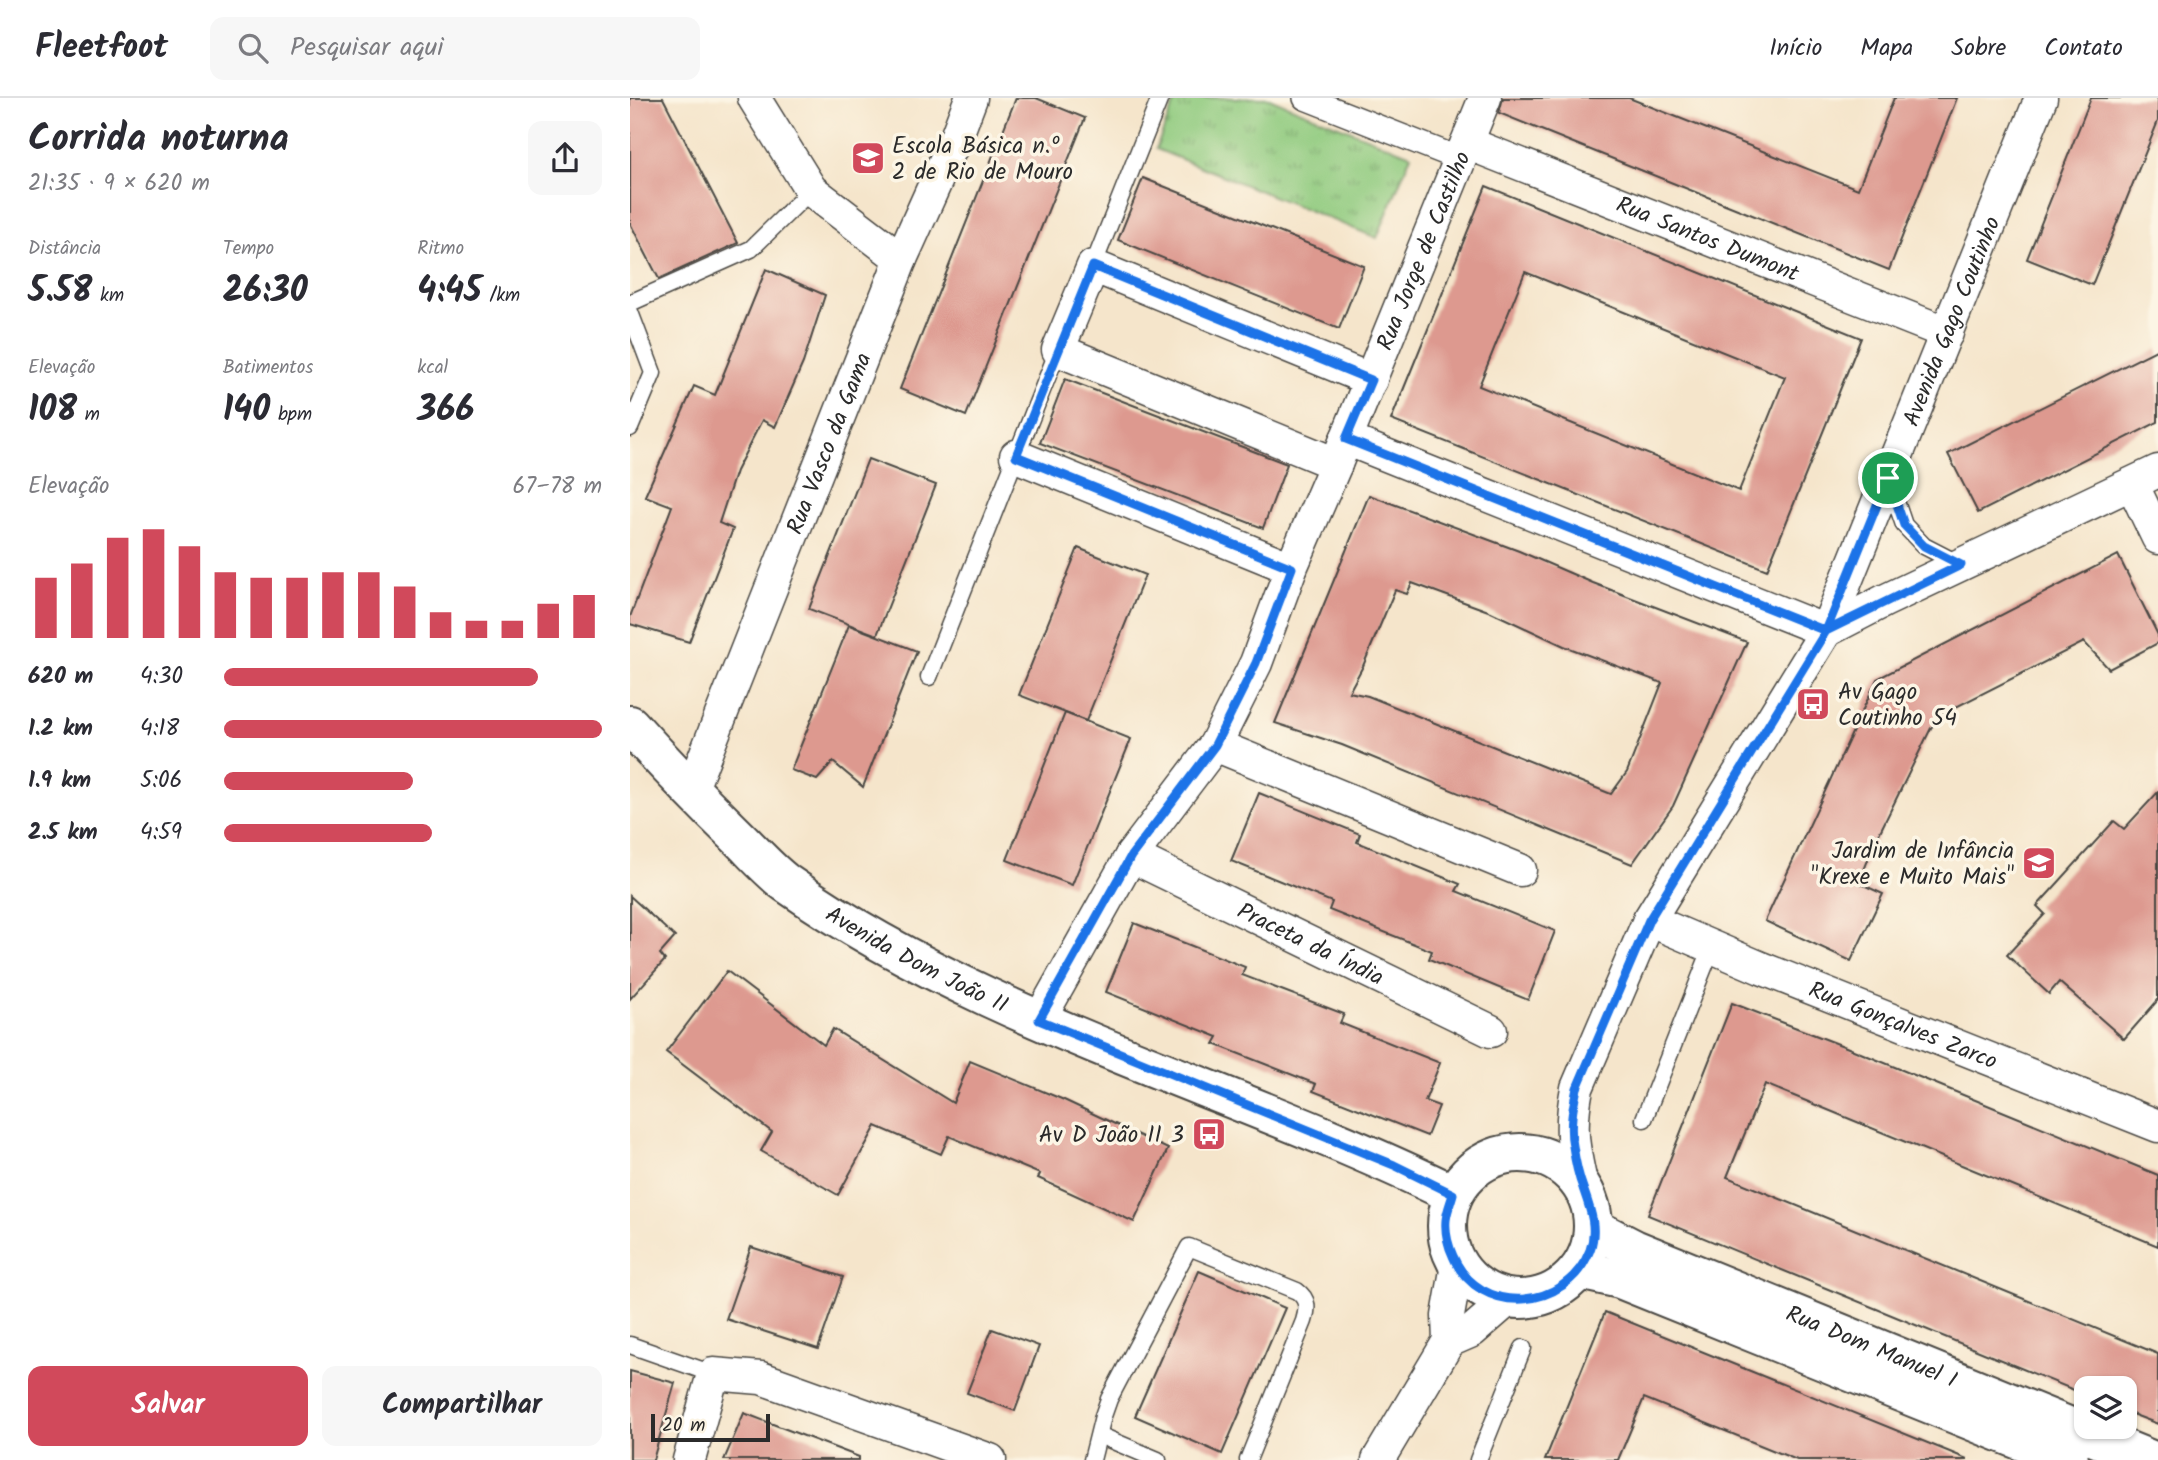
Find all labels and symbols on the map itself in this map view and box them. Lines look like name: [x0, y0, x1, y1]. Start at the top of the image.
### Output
place label: Escola Básica n.º 2 de Rio de Mouro: [892, 129, 1073, 191]
school or university icon: Escola Básica n.º 2 de Rio de Mouro: [849, 139, 887, 177]
street label: Rua Jorge de Castilho: [1368, 146, 1481, 356]
street label: Rua Santos Dumont: [1610, 188, 1805, 293]
street label: Avenida Gago Coutinho: [1894, 211, 2011, 432]
street label: Rua Vasco da Gama: [778, 348, 882, 540]
pin: [1858, 448, 1918, 508]
place label: Av Gago Coutinho 54: [1838, 675, 1957, 737]
bus stop icon: Av Gago Coutinho 54: [1794, 685, 1832, 723]
place label: Jardim de Infância "Krexe e Muito Mais": [1811, 834, 2014, 896]
school or university icon: Jardim de Infância "Krexe e Muito Mais": [2020, 844, 2058, 882]
street label: Praceta da Índia: [1231, 894, 1389, 996]
street label: Avenida Dom João II: [818, 898, 1013, 1024]
street label: Rua Gonçalves Zarco: [1803, 973, 2002, 1080]
bus stop icon: Av D João II 3: [1190, 1115, 1228, 1153]
place label: Av D João II 3: [1039, 1118, 1184, 1154]
street label: Rua Dom Manuel I: [1780, 1297, 1962, 1399]
scale bar: [651, 1411, 770, 1443]

